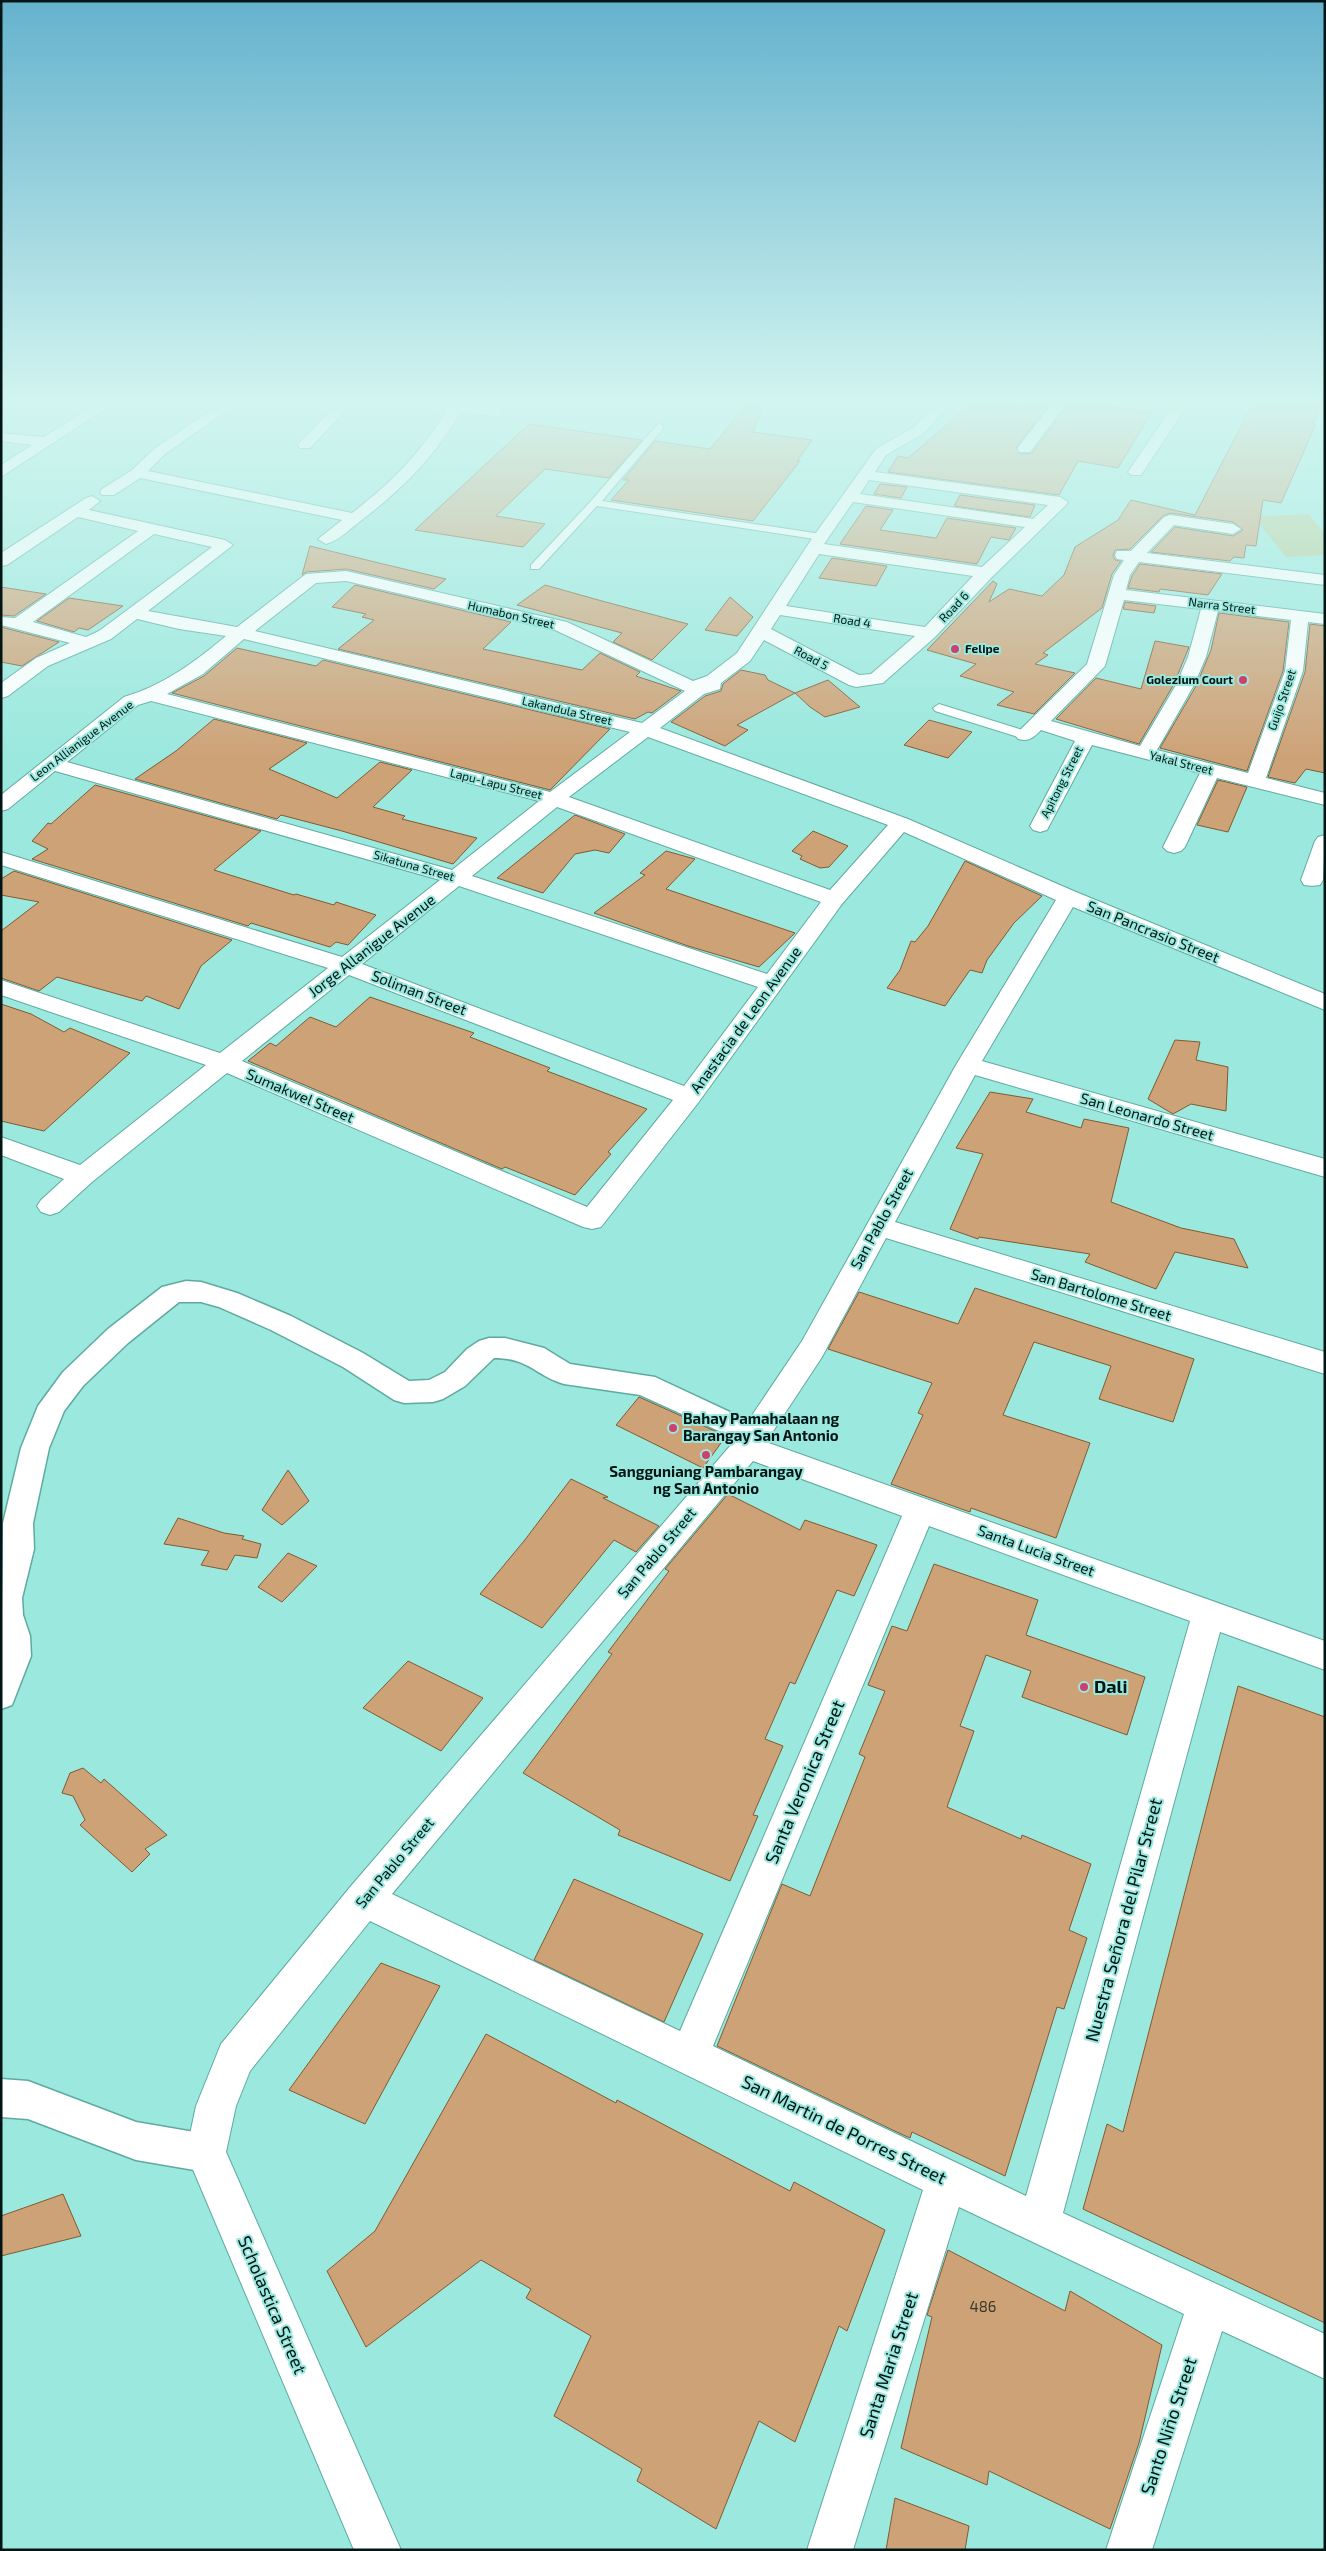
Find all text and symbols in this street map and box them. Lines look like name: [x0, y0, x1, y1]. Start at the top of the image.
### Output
street label: Road 6: [935, 588, 971, 625]
street label: Narra Street: [1188, 594, 1257, 616]
street label: Humabon Street: [466, 597, 556, 631]
street label: Road 4: [832, 610, 872, 630]
place label: Felipe: [965, 641, 1000, 655]
street label: Road 5: [792, 642, 831, 672]
marker: Felipe: [949, 643, 961, 655]
street label: Guijo Street: [1264, 667, 1299, 732]
place label: Golezium Court: [1146, 672, 1233, 686]
marker: Golezium Court: [1237, 674, 1249, 686]
street label: Lakandula Street: [521, 693, 614, 727]
street label: Leon Allianigue Avenue: [27, 697, 136, 784]
street label: Apitong Street: [1037, 743, 1085, 820]
street label: Yakal Street: [1148, 747, 1215, 777]
street label: Lapu-Lapu Street: [449, 765, 544, 801]
street label: Sikatuna Street: [372, 847, 457, 883]
street label: Jorge Allanigue Avenue: [304, 890, 438, 1000]
street label: San Pancrasio Street: [1085, 896, 1222, 966]
street label: Anastacia de Leon Avenue: [686, 943, 804, 1096]
street label: Soliman Street: [369, 966, 470, 1019]
street label: Sumakwel Street: [244, 1064, 357, 1126]
street label: San Leonardo Street: [1078, 1088, 1216, 1144]
street label: San Pablo Street: [846, 1165, 916, 1272]
street label: San Bartolome Street: [1029, 1264, 1174, 1324]
place label: Bahay Pamahalaan ng Barangay San Antonio: [683, 1409, 839, 1445]
marker: Bahay Pamahalaan ng Barangay San Antonio: [667, 1422, 679, 1434]
marker: Sangguniang Pambarangay ng San Antonio: [700, 1449, 712, 1461]
place label: Sangguniang Pambarangay ng San Antonio: [609, 1462, 803, 1497]
street label: San Pablo Street: [613, 1503, 699, 1601]
street label: Santa Lucia Street: [975, 1521, 1098, 1580]
place label: Dali: [1094, 1675, 1127, 1697]
marker: Dali: [1078, 1681, 1090, 1693]
street label: Santa Veronica Street: [760, 1696, 849, 1867]
street label: Nuestra Señora del Pilar Street: [1080, 1795, 1166, 2044]
street label: San Pablo Street: [351, 1813, 437, 1911]
street label: San Martin de Porres Street: [739, 2070, 950, 2188]
street label: Scholastica Street: [234, 2232, 312, 2377]
street label: Santa Maria Street: [854, 2289, 922, 2441]
house number: 486: [970, 2297, 996, 2315]
street label: Santo Niño Street: [1135, 2354, 1201, 2497]

